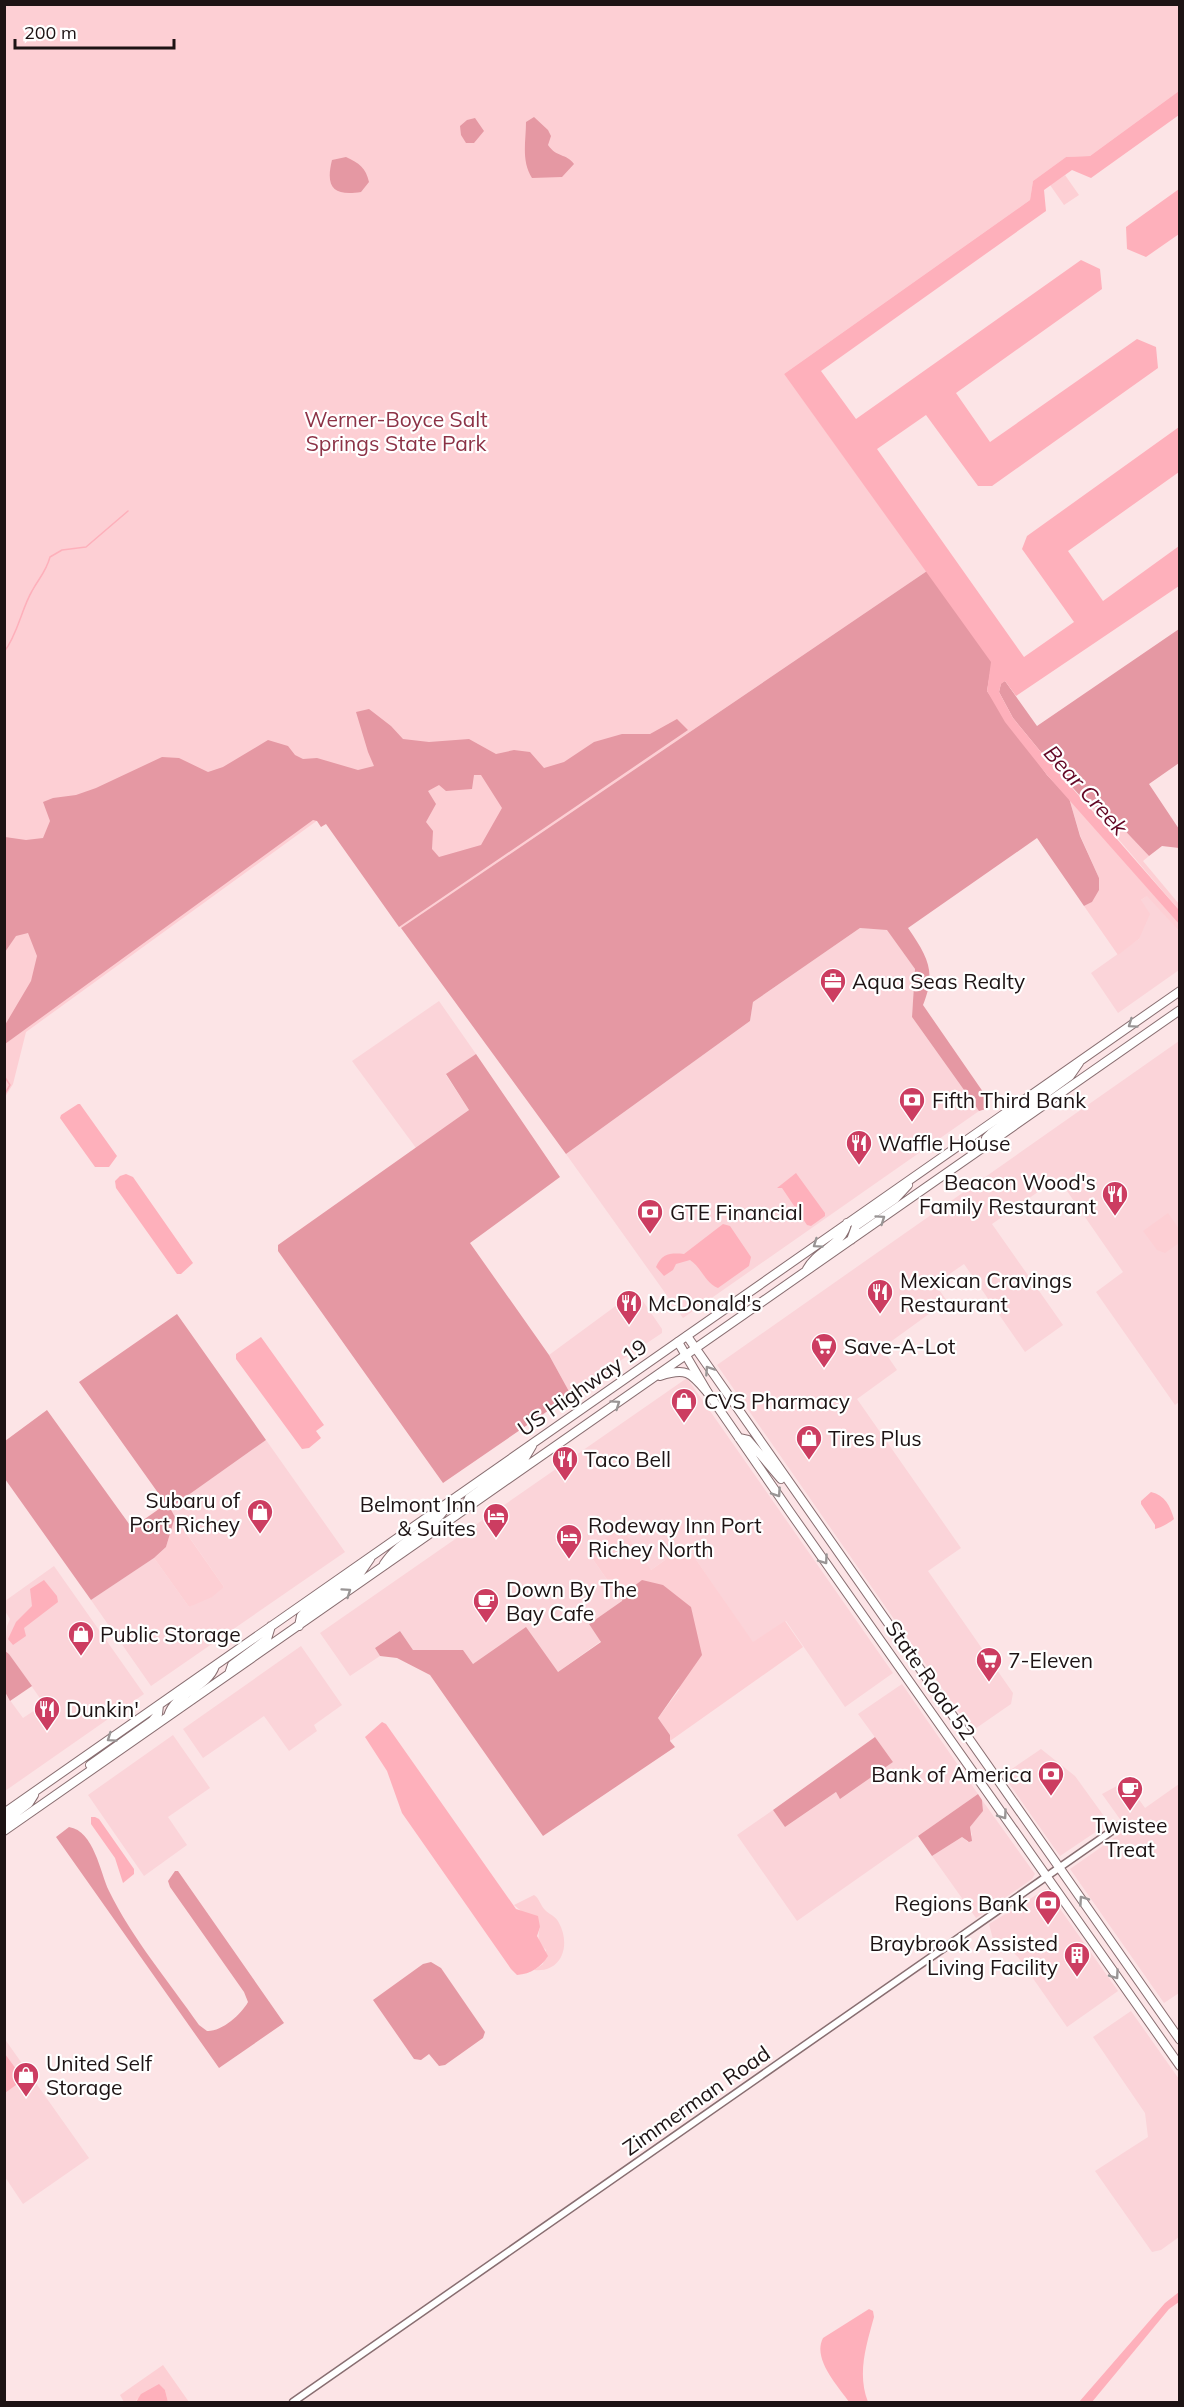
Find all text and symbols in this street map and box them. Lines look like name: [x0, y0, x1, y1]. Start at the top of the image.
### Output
scale bar: [15, 12, 174, 50]
text: 200 m: [24, 21, 77, 44]
park label: Werner-Boyce Salt Springs State Park: [304, 406, 488, 456]
water label: Bear Creek: [1038, 739, 1134, 841]
office icon: Aqua Seas Realty: [818, 966, 848, 1004]
place label: Aqua Seas Realty: [852, 968, 1025, 994]
one-way arrow: [1127, 1017, 1138, 1028]
bank icon: Fifth Third Bank: [897, 1085, 927, 1123]
place label: Fifth Third Bank: [932, 1087, 1086, 1113]
restaurant icon: Waffle House: [844, 1128, 874, 1166]
place label: Waffle House: [878, 1130, 1011, 1156]
place label: Beacon Wood's Family Restaurant: [919, 1169, 1096, 1219]
restaurant icon: Beacon Wood's Family Restaurant: [1100, 1179, 1130, 1217]
bank icon: GTE Financial: [635, 1197, 665, 1235]
place label: GTE Financial: [670, 1199, 803, 1225]
one-way arrow: [874, 1215, 885, 1226]
one-way arrow: [812, 1237, 823, 1248]
place label: Mexican Cravings Restaurant: [900, 1267, 1072, 1317]
restaurant icon: Mexican Cravings Restaurant: [865, 1277, 895, 1315]
restaurant icon: McDonald's: [614, 1288, 644, 1326]
place label: McDonald's: [648, 1290, 762, 1316]
supermarket icon: Save-A-Lot: [809, 1331, 839, 1369]
street label: US Highway 19: [512, 1333, 652, 1441]
place label: Save-A-Lot: [844, 1333, 955, 1359]
one-way arrow: [705, 1365, 716, 1376]
shop icon: CVS Pharmacy: [669, 1386, 699, 1424]
place label: CVS Pharmacy: [704, 1388, 850, 1414]
one-way arrow: [609, 1400, 620, 1411]
shop icon: Tires Plus: [794, 1423, 824, 1461]
place label: Tires Plus: [828, 1425, 922, 1451]
restaurant icon: Taco Bell: [550, 1444, 580, 1482]
place label: Taco Bell: [584, 1446, 671, 1472]
one-way arrow: [770, 1486, 781, 1497]
place label: Subaru of Port Richey: [129, 1487, 241, 1537]
place label: Belmont Inn & Suites: [360, 1491, 476, 1541]
shop icon: Subaru of Port Richey: [245, 1497, 275, 1535]
hotel icon: Belmont Inn & Suites: [481, 1501, 511, 1539]
place label: Rodeway Inn Port Richey North: [588, 1512, 762, 1562]
hotel icon: Rodeway Inn Port Richey North: [554, 1522, 584, 1560]
one-way arrow: [817, 1553, 828, 1564]
place label: Down By The Bay Cafe: [506, 1576, 637, 1626]
cafe icon: Down By The Bay Cafe: [471, 1586, 501, 1624]
one-way arrow: [341, 1588, 352, 1599]
street label: State Road 52: [880, 1615, 982, 1745]
shop icon: Public Storage: [66, 1619, 96, 1657]
place label: Public Storage: [100, 1621, 241, 1647]
supermarket icon: 7-Eleven: [974, 1645, 1004, 1683]
place label: 7-Eleven: [1008, 1647, 1093, 1673]
restaurant icon: Dunkin': [32, 1694, 62, 1732]
place label: Dunkin': [66, 1696, 139, 1722]
one-way arrow: [107, 1731, 118, 1742]
bank icon: Bank of America: [1036, 1759, 1066, 1797]
place label: Bank of America: [871, 1761, 1032, 1787]
cafe icon: Twistee Treat: [1115, 1774, 1145, 1812]
one-way arrow: [996, 1809, 1007, 1820]
place label: Twistee Treat: [1093, 1812, 1167, 1862]
bank icon: Regions Bank: [1033, 1888, 1063, 1926]
place label: Regions Bank: [894, 1890, 1028, 1916]
one-way arrow: [1079, 1896, 1090, 1907]
place label: Braybrook Assisted Living Facility: [869, 1930, 1058, 1980]
building icon: Braybrook Assisted Living Facility: [1062, 1940, 1092, 1978]
one-way arrow: [1108, 1968, 1119, 1979]
street label: Zimmerman Road: [617, 2040, 775, 2160]
place label: United Self Storage: [46, 2050, 153, 2100]
shop icon: United Self Storage: [11, 2060, 41, 2098]

